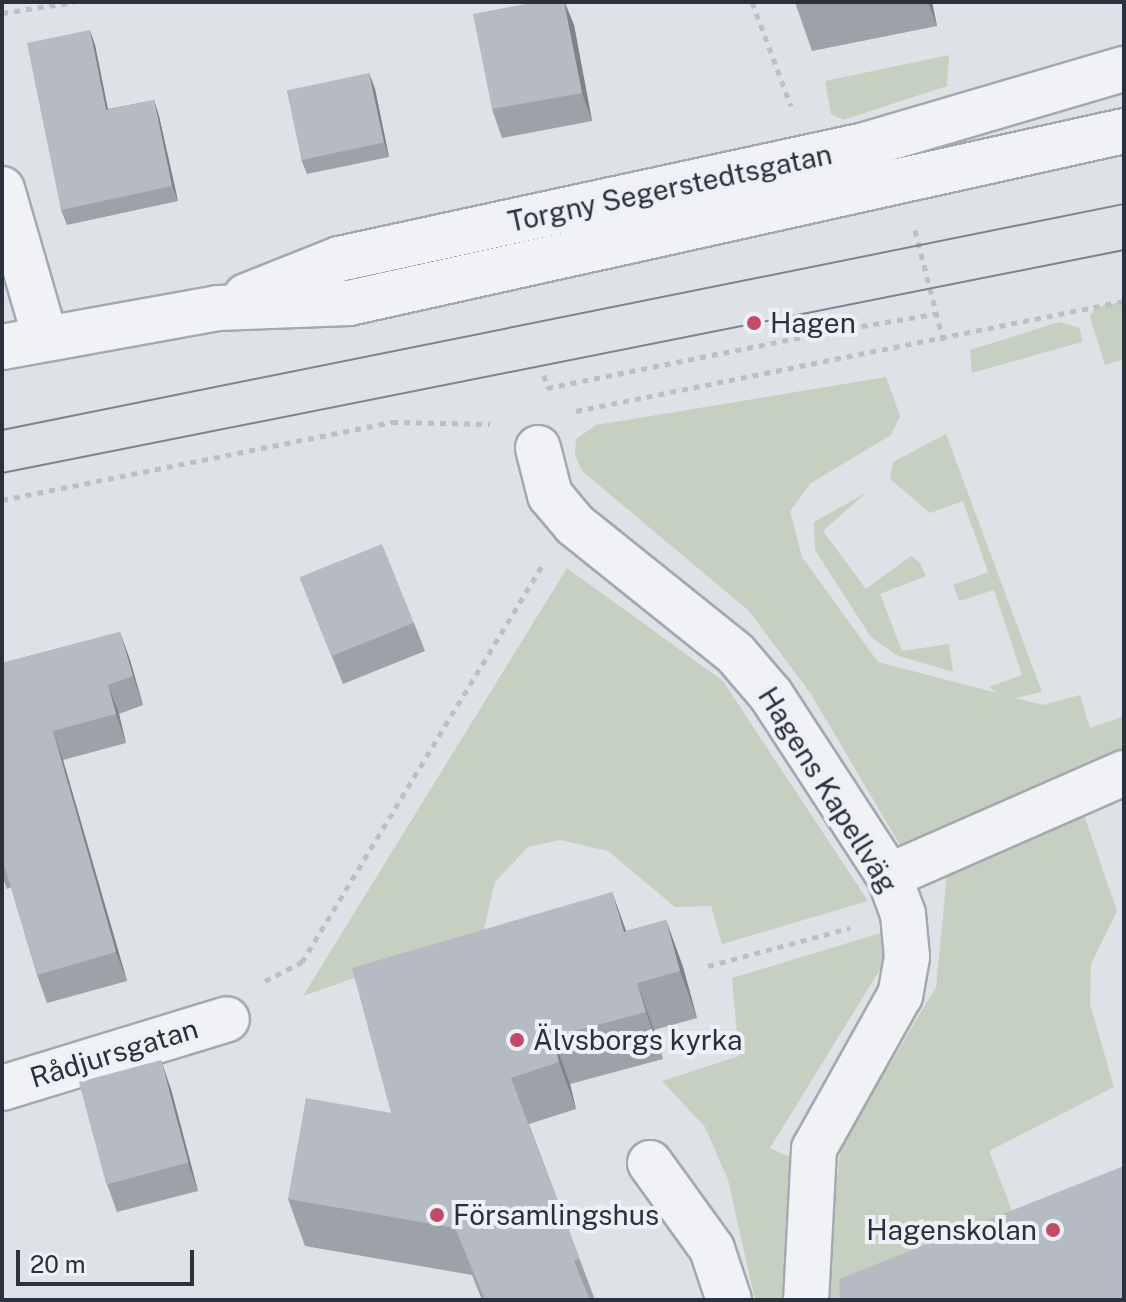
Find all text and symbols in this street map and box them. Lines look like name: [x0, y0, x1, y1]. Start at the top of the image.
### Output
street label: Torgny Segerstedtsgatan: [505, 137, 835, 239]
place label: Hagen: [770, 306, 856, 340]
marker: Hagen: [745, 314, 763, 332]
street label: Hagens Kapellväg: [751, 681, 905, 899]
street label: Rådjursgatan: [26, 1012, 202, 1094]
place label: Älvsborgs kyrka: [533, 1023, 743, 1057]
marker: Älvsborgs kyrka: [508, 1031, 526, 1049]
place label: Församlingshus: [453, 1198, 659, 1232]
marker: Församlingshus: [428, 1206, 446, 1224]
place label: Hagenskolan: [866, 1213, 1037, 1247]
marker: Hagenskolan: [1044, 1221, 1062, 1239]
scale bar: [20, 1234, 198, 1284]
text: 20 m: [30, 1250, 86, 1278]

